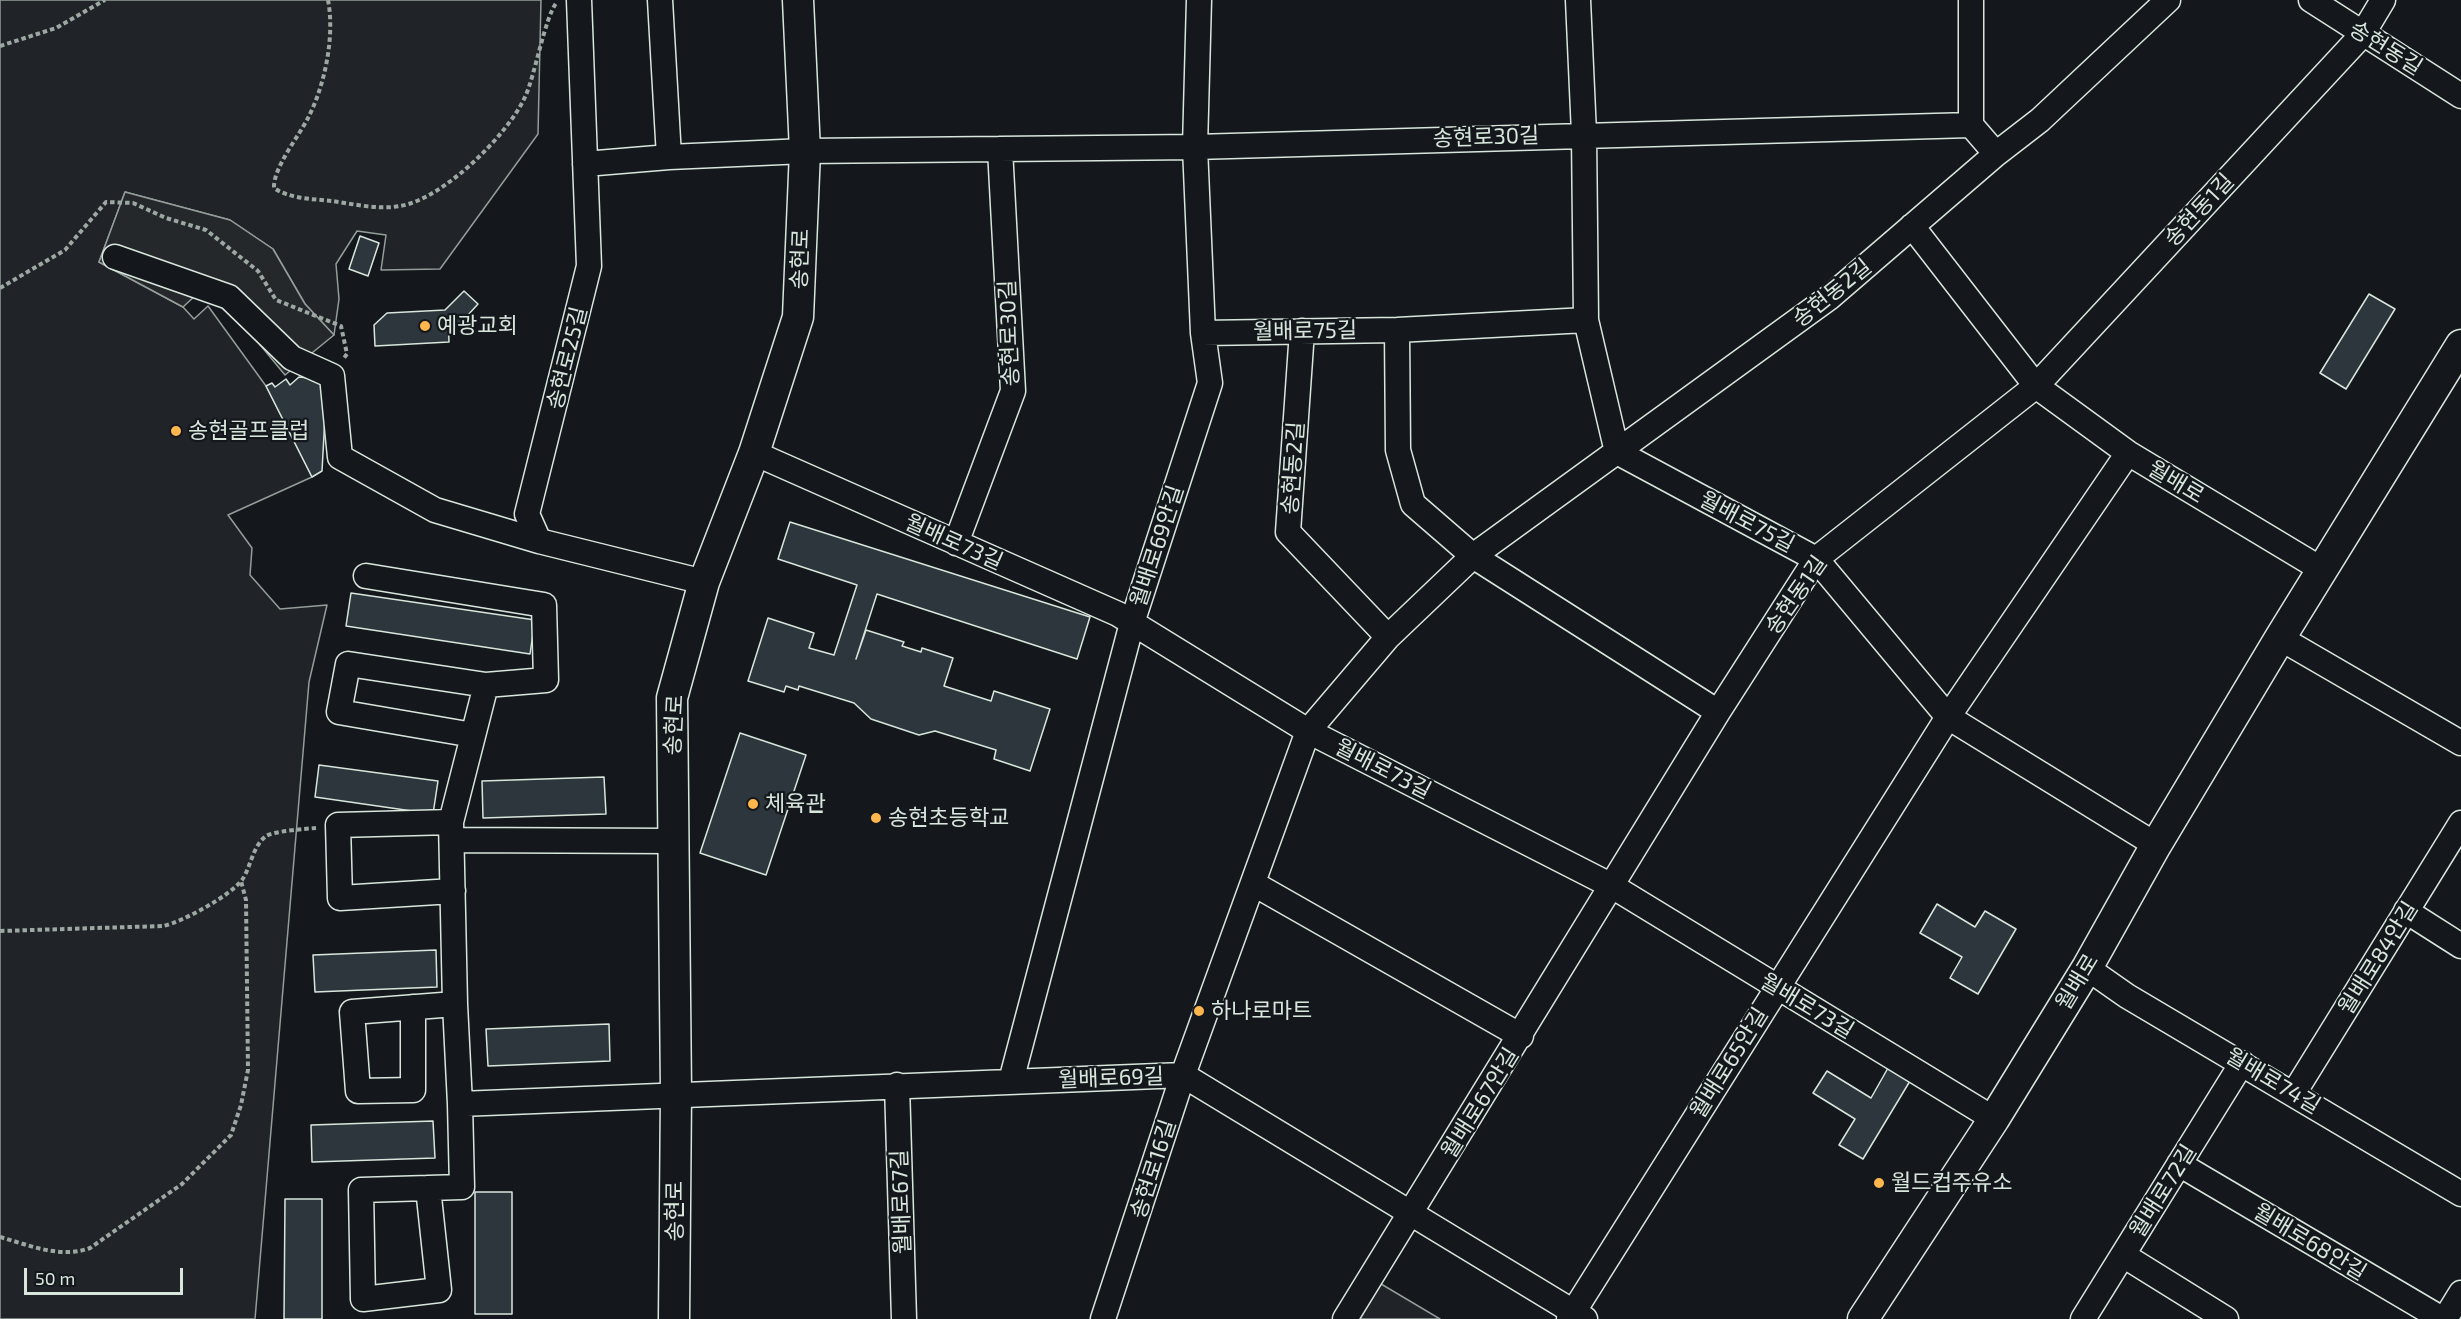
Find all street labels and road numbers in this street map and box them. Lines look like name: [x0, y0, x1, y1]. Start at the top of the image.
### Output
street label: 송현동길: [2345, 15, 2427, 81]
street label: 송현로30길: [1432, 122, 1540, 152]
street label: 송현동1길: [2159, 168, 2239, 252]
street label: 송현로: [786, 228, 814, 290]
street label: 송현동2길: [1787, 253, 1877, 333]
street label: 송현로30길: [994, 279, 1024, 387]
street label: 송현로25길: [541, 304, 593, 412]
street label: 월배로75길: [1253, 317, 1357, 345]
street label: 송현동2길: [1277, 421, 1309, 515]
street label: 월배로: [2143, 455, 2209, 509]
street label: 월배로69안길: [1125, 482, 1189, 610]
street label: 월배로75길: [1695, 486, 1799, 558]
street label: 월배로73길: [901, 509, 1007, 575]
street label: 송현동1길: [1759, 551, 1833, 639]
street label: 송현로: [659, 694, 689, 756]
street label: 월배로73길: [1330, 734, 1436, 804]
street label: 월배로84안길: [2333, 897, 2423, 1019]
street label: 월배로: [2050, 949, 2104, 1015]
street label: 월배로73길: [1755, 968, 1859, 1044]
street label: 월배로65안길: [1685, 1003, 1773, 1123]
street label: 월배로74길: [2221, 1042, 2325, 1120]
street label: 월배로67안길: [1436, 1043, 1524, 1163]
street label: 월배로69길: [1058, 1063, 1164, 1093]
street label: 송현로16길: [1125, 1116, 1181, 1222]
street label: 월배로72길: [2124, 1140, 2202, 1242]
street label: 월배로67길: [886, 1149, 916, 1255]
street label: 송현로: [662, 1181, 688, 1241]
street label: 월배로68안길: [2249, 1198, 2371, 1286]

